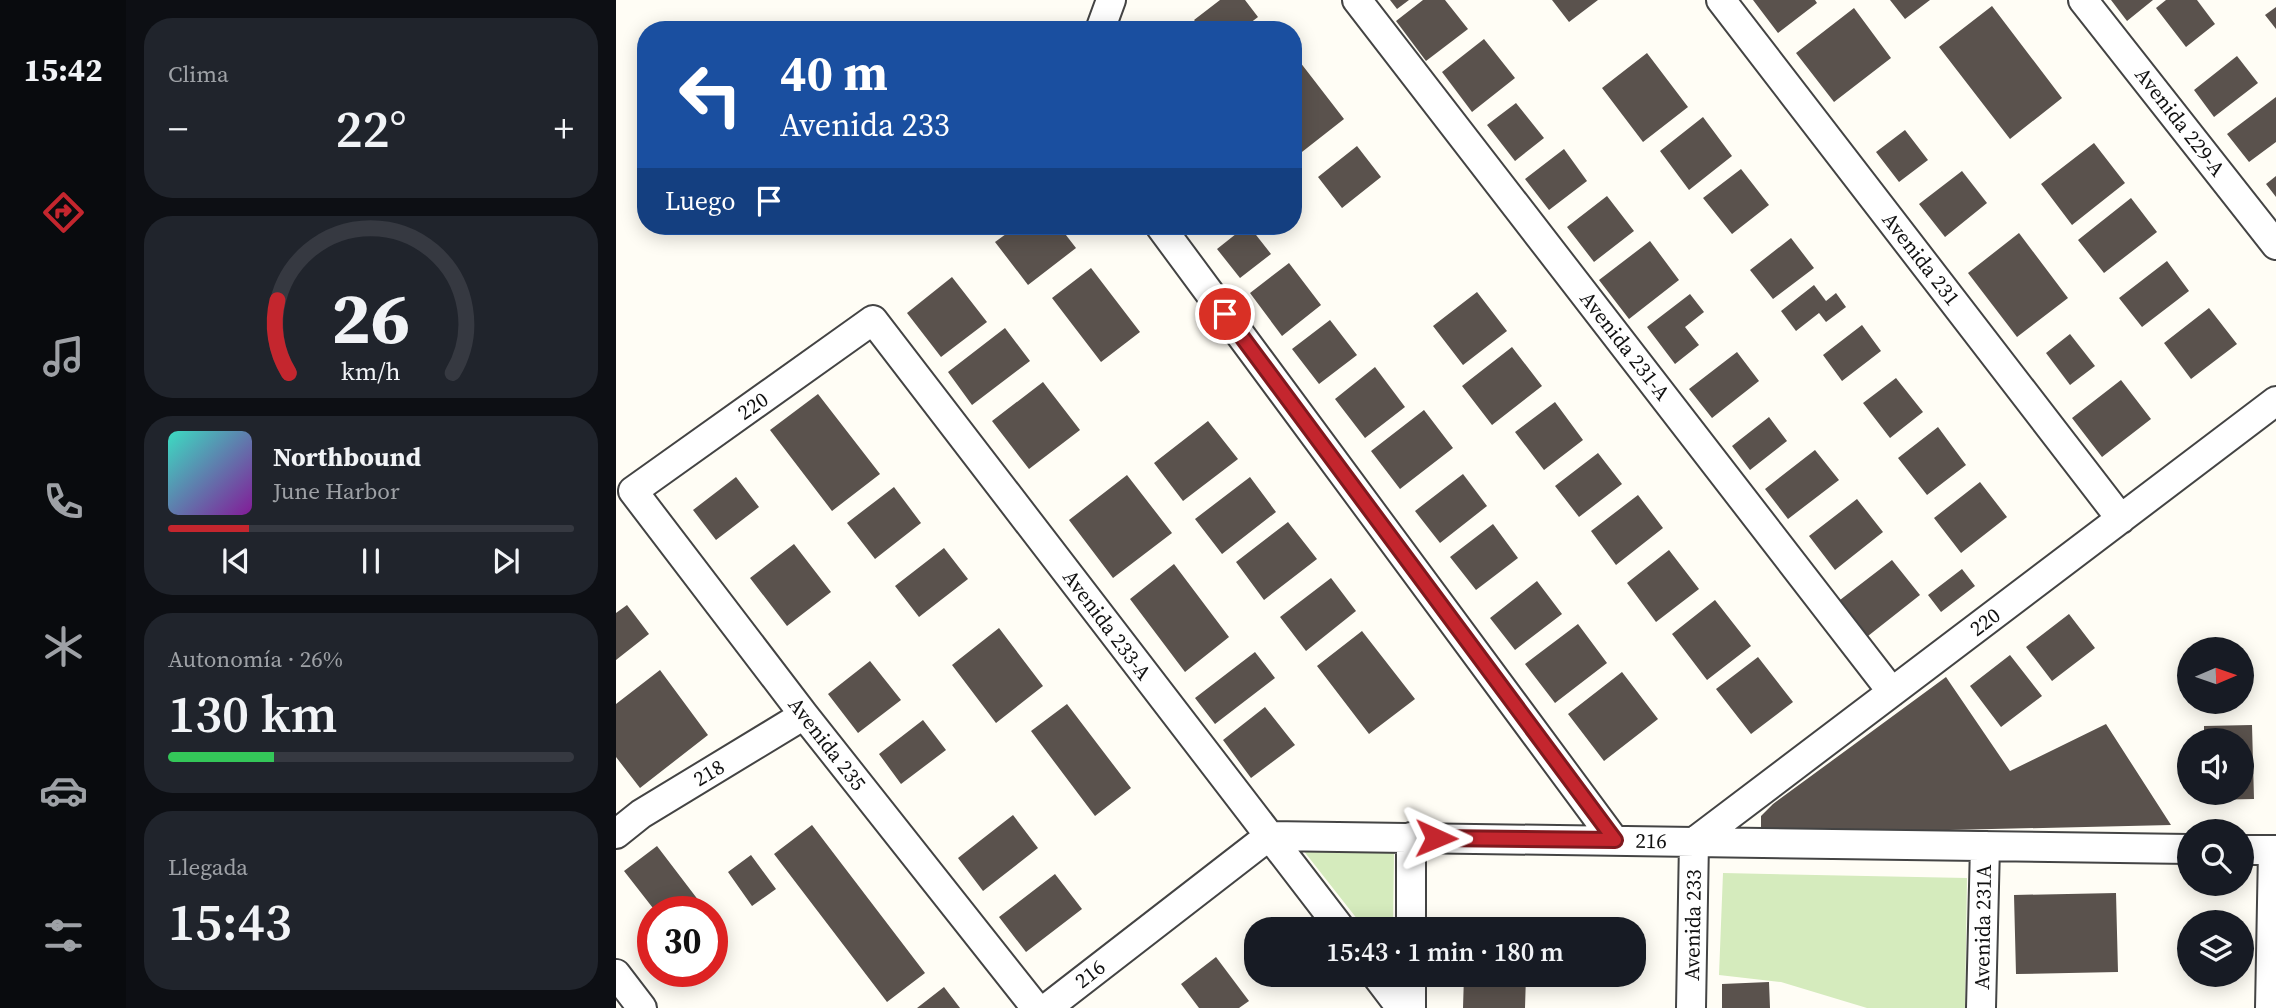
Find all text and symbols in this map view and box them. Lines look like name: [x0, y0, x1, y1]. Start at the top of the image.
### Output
text: 40 m: [780, 39, 888, 106]
text: 15:42: [24, 48, 102, 92]
icon: left: [665, 49, 756, 140]
text: Clima: [168, 58, 229, 90]
street label: Avenida 229-A: [2129, 61, 2232, 182]
text: 22°: [335, 93, 407, 164]
text: −: [168, 103, 188, 155]
text: +: [554, 103, 574, 155]
text: Avenida 233: [780, 103, 950, 147]
icon: arrive: [750, 182, 788, 220]
text: Luego: [665, 183, 736, 219]
icon: directions: [39, 188, 88, 237]
street label: Avenida 231: [1876, 206, 1967, 311]
text: 26: [332, 268, 410, 367]
pin: [1195, 284, 1255, 344]
street label: Avenida 231-A: [1574, 285, 1677, 406]
icon: arrive: [1206, 295, 1244, 333]
icon: music: [39, 332, 88, 381]
text: km/h: [341, 353, 401, 387]
street label: 220: [731, 385, 774, 427]
text: Northbound: [273, 439, 421, 475]
text: June Harbor: [273, 475, 400, 507]
icon: phone: [39, 477, 88, 526]
icon: previous: [217, 542, 255, 580]
icon: pause: [352, 542, 390, 580]
icon: next: [487, 542, 525, 580]
street label: Avenida 233-A: [1056, 564, 1158, 686]
street label: 220: [1963, 601, 2006, 643]
icon: climate: [39, 622, 88, 671]
north arrow: [2177, 637, 2254, 714]
map controls: [2177, 637, 2254, 987]
text: Autonomía · 26%: [168, 643, 343, 675]
text: 130 km: [168, 678, 337, 749]
street label: Avenida 235: [782, 691, 873, 796]
button: sound: [2177, 728, 2254, 805]
street label: 218: [688, 752, 730, 793]
icon: car: [39, 766, 88, 815]
position arrow: [1399, 801, 1473, 875]
button: search: [2177, 819, 2254, 896]
street label: 216: [1635, 826, 1667, 855]
text: Llegada: [168, 851, 248, 883]
street label: Avenida 231A: [1967, 864, 1998, 990]
street label: Avenida 233: [1677, 869, 1708, 981]
text: 15:43: [168, 886, 292, 957]
speed limit sign: 30: [637, 896, 728, 987]
button: layers: [2177, 910, 2254, 987]
icon: filters: [39, 911, 88, 960]
text: 15:43 · 1 min · 180 m: [1326, 934, 1564, 970]
street label: 216: [1068, 952, 1111, 995]

